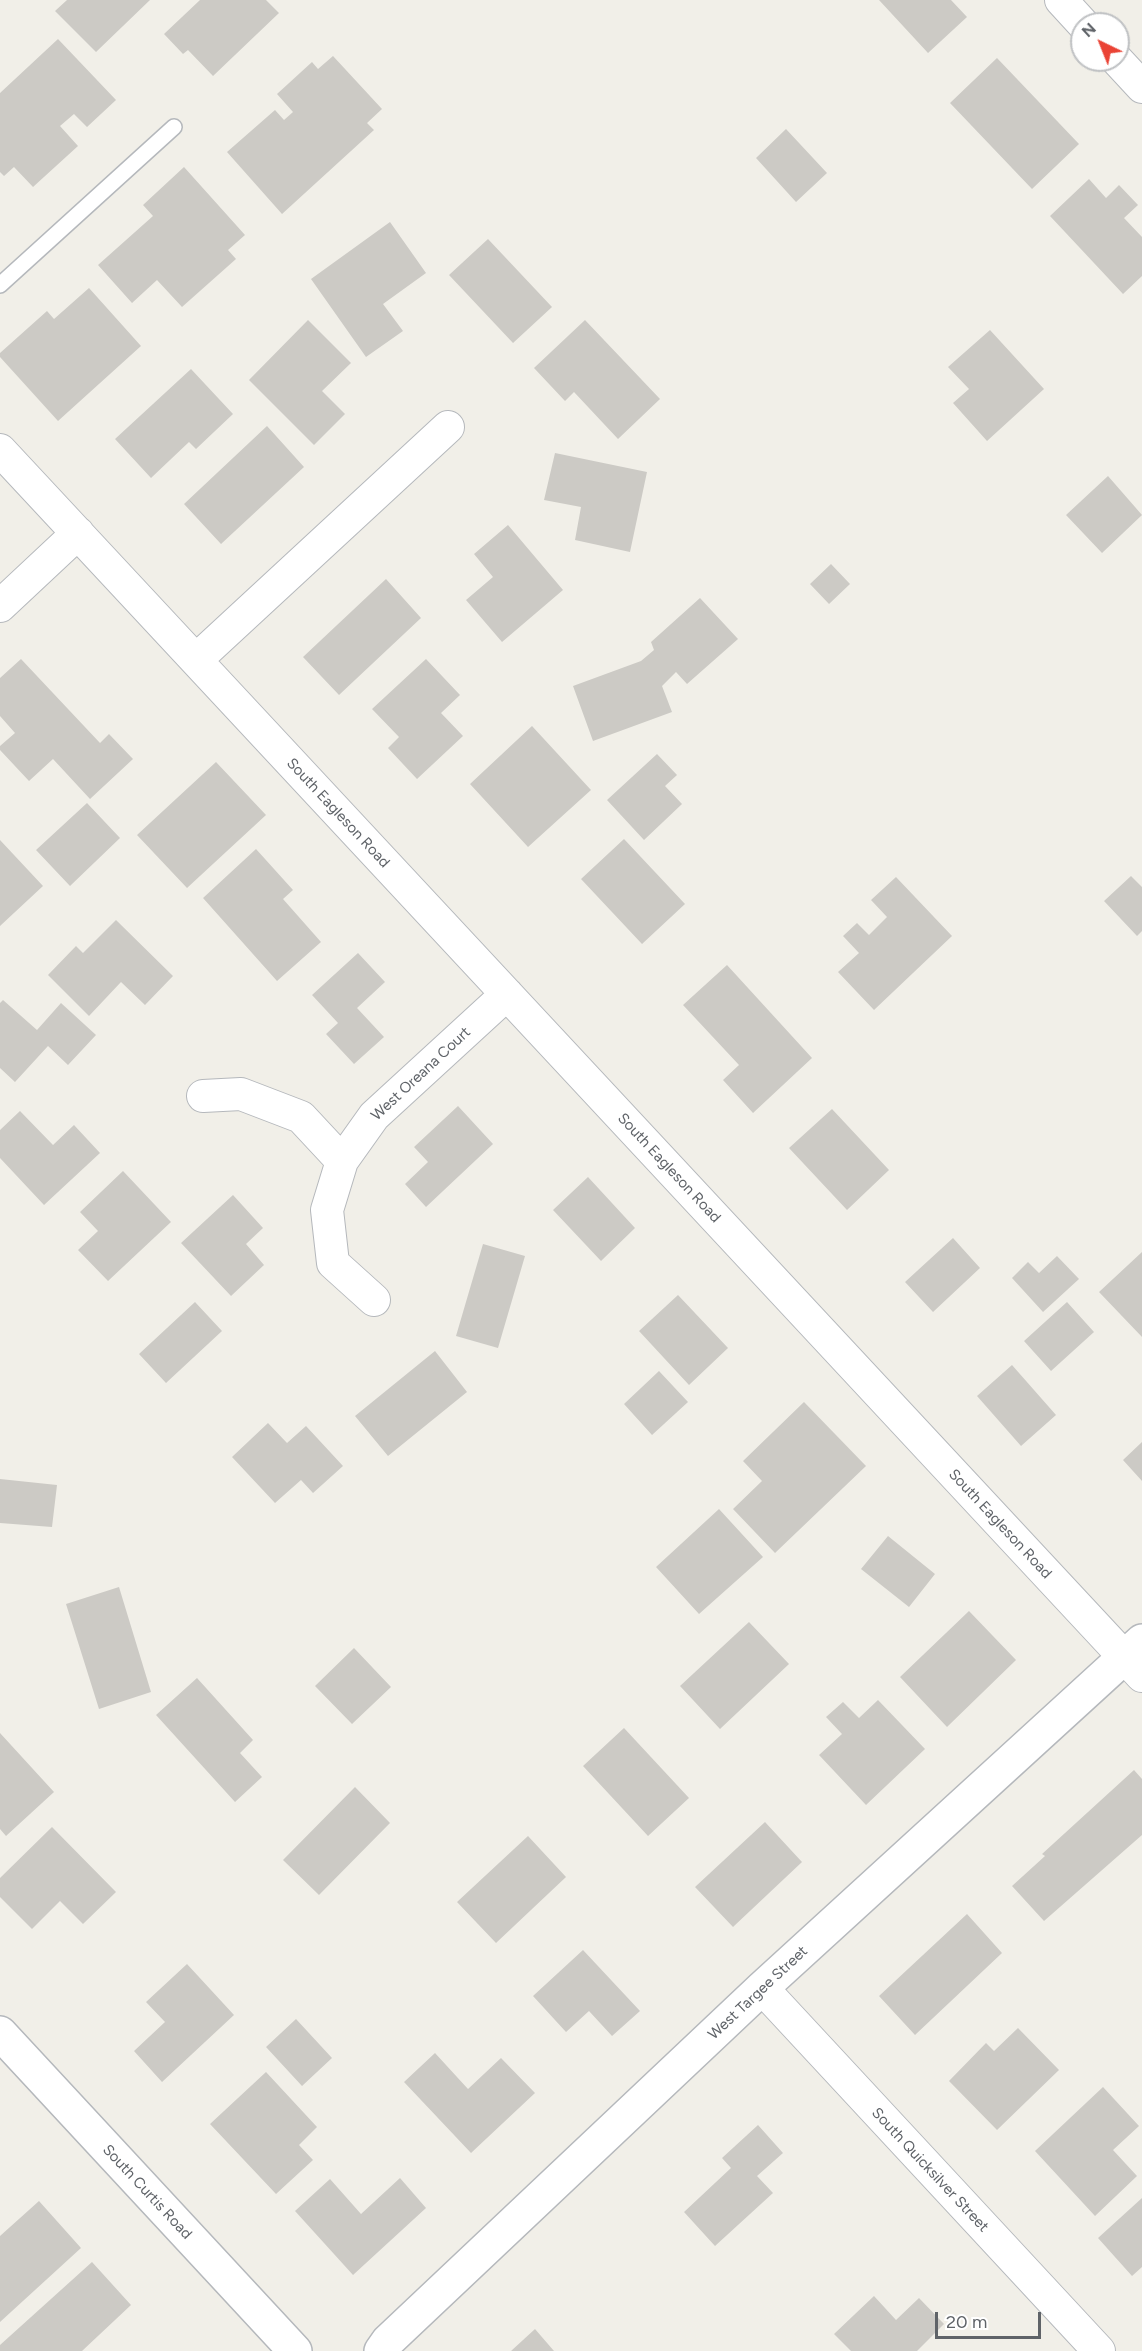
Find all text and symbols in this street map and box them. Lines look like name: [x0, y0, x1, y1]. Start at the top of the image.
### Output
north arrow: [1070, 12, 1130, 72]
text: N: [1078, 19, 1100, 41]
street label: South Eagleson Road: [283, 755, 393, 871]
street label: West Oreana Court: [368, 1023, 474, 1125]
street label: South Eagleson Road: [614, 1110, 724, 1226]
street label: South Eagleson Road: [945, 1466, 1055, 1582]
street label: West Targee Street: [705, 1942, 811, 2044]
street label: South Quicksilver Street: [868, 2104, 992, 2236]
street label: South Curtis Road: [99, 2141, 195, 2243]
scale bar: [938, 2300, 1044, 2338]
text: 20 m: [946, 2311, 987, 2333]

